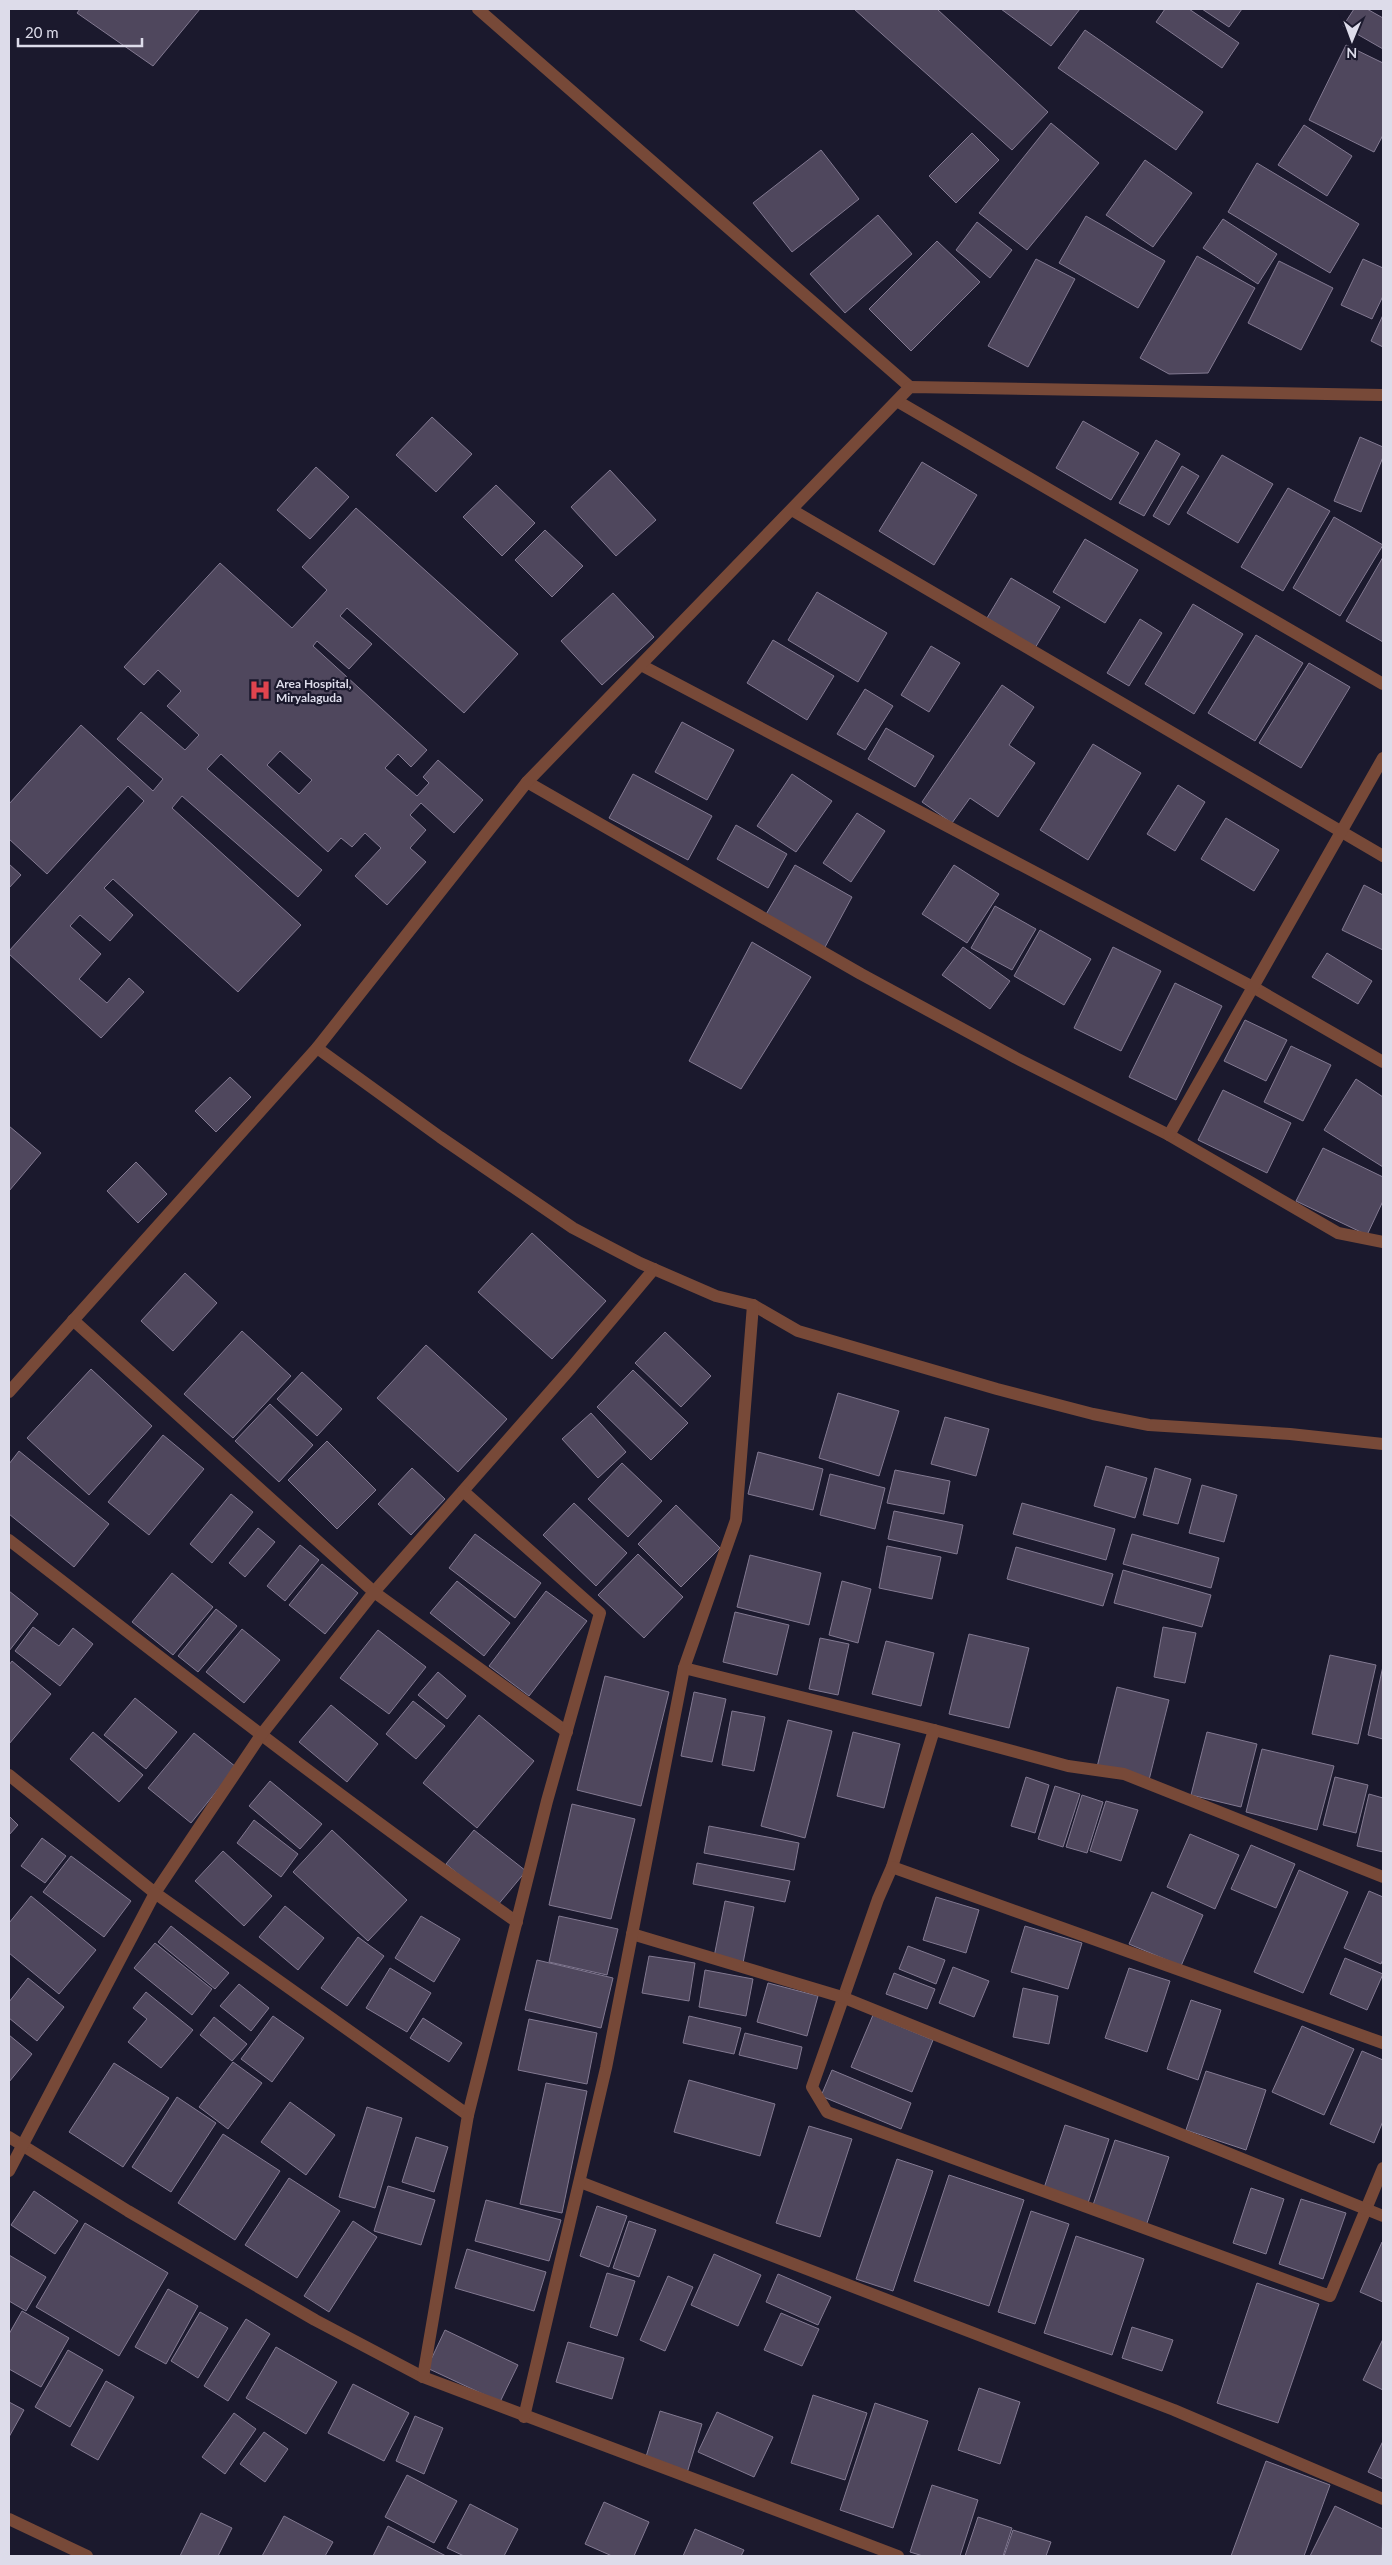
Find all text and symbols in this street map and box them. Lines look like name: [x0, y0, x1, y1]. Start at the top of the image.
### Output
scale bar: [18, 15, 141, 47]
north arrow: [1327, 15, 1377, 65]
text: 20 m: [25, 23, 59, 41]
text: N: [1346, 45, 1357, 62]
place label: Area Hospital, Miryalaguda: [275, 676, 352, 705]
hospital icon: Area Hospital, Miryalaguda: [247, 677, 273, 703]

